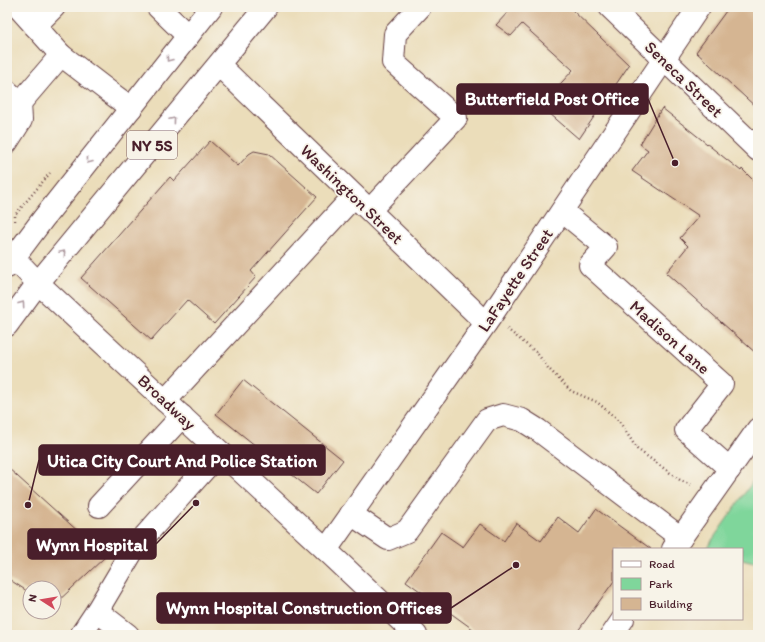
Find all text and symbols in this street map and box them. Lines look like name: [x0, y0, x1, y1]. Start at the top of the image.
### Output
street label: Seneca Street: [641, 37, 728, 122]
one-way arrow: [167, 55, 174, 62]
callout: Butterfield Post Office: [457, 84, 648, 114]
text: Butterfield Post Office: [465, 88, 640, 110]
one-way arrow: [168, 118, 175, 125]
road number: NY 5S: [127, 131, 177, 159]
street label: Washington Street: [296, 140, 408, 248]
one-way arrow: [87, 157, 94, 164]
street label: LaFayette Street: [473, 225, 557, 335]
one-way arrow: [58, 250, 65, 257]
street label: Madison Lane: [626, 296, 714, 378]
one-way arrow: [18, 301, 25, 308]
street label: Broadway: [134, 370, 200, 434]
callout: Utica City Court And Police Station: [39, 445, 325, 475]
text: Utica City Court And Police Station: [47, 450, 318, 472]
callout: Wynn Hospital: [28, 529, 156, 559]
text: Wynn Hospital: [36, 534, 149, 556]
legend: [613, 548, 743, 620]
text: Road: [649, 557, 675, 571]
text: Park: [649, 577, 673, 591]
north arrow: [22, 580, 62, 620]
text: N: [26, 593, 40, 603]
callout: Wynn Hospital Construction Offices: [157, 593, 451, 623]
text: Wynn Hospital Construction Offices: [166, 597, 442, 619]
text: Building: [649, 597, 693, 611]

